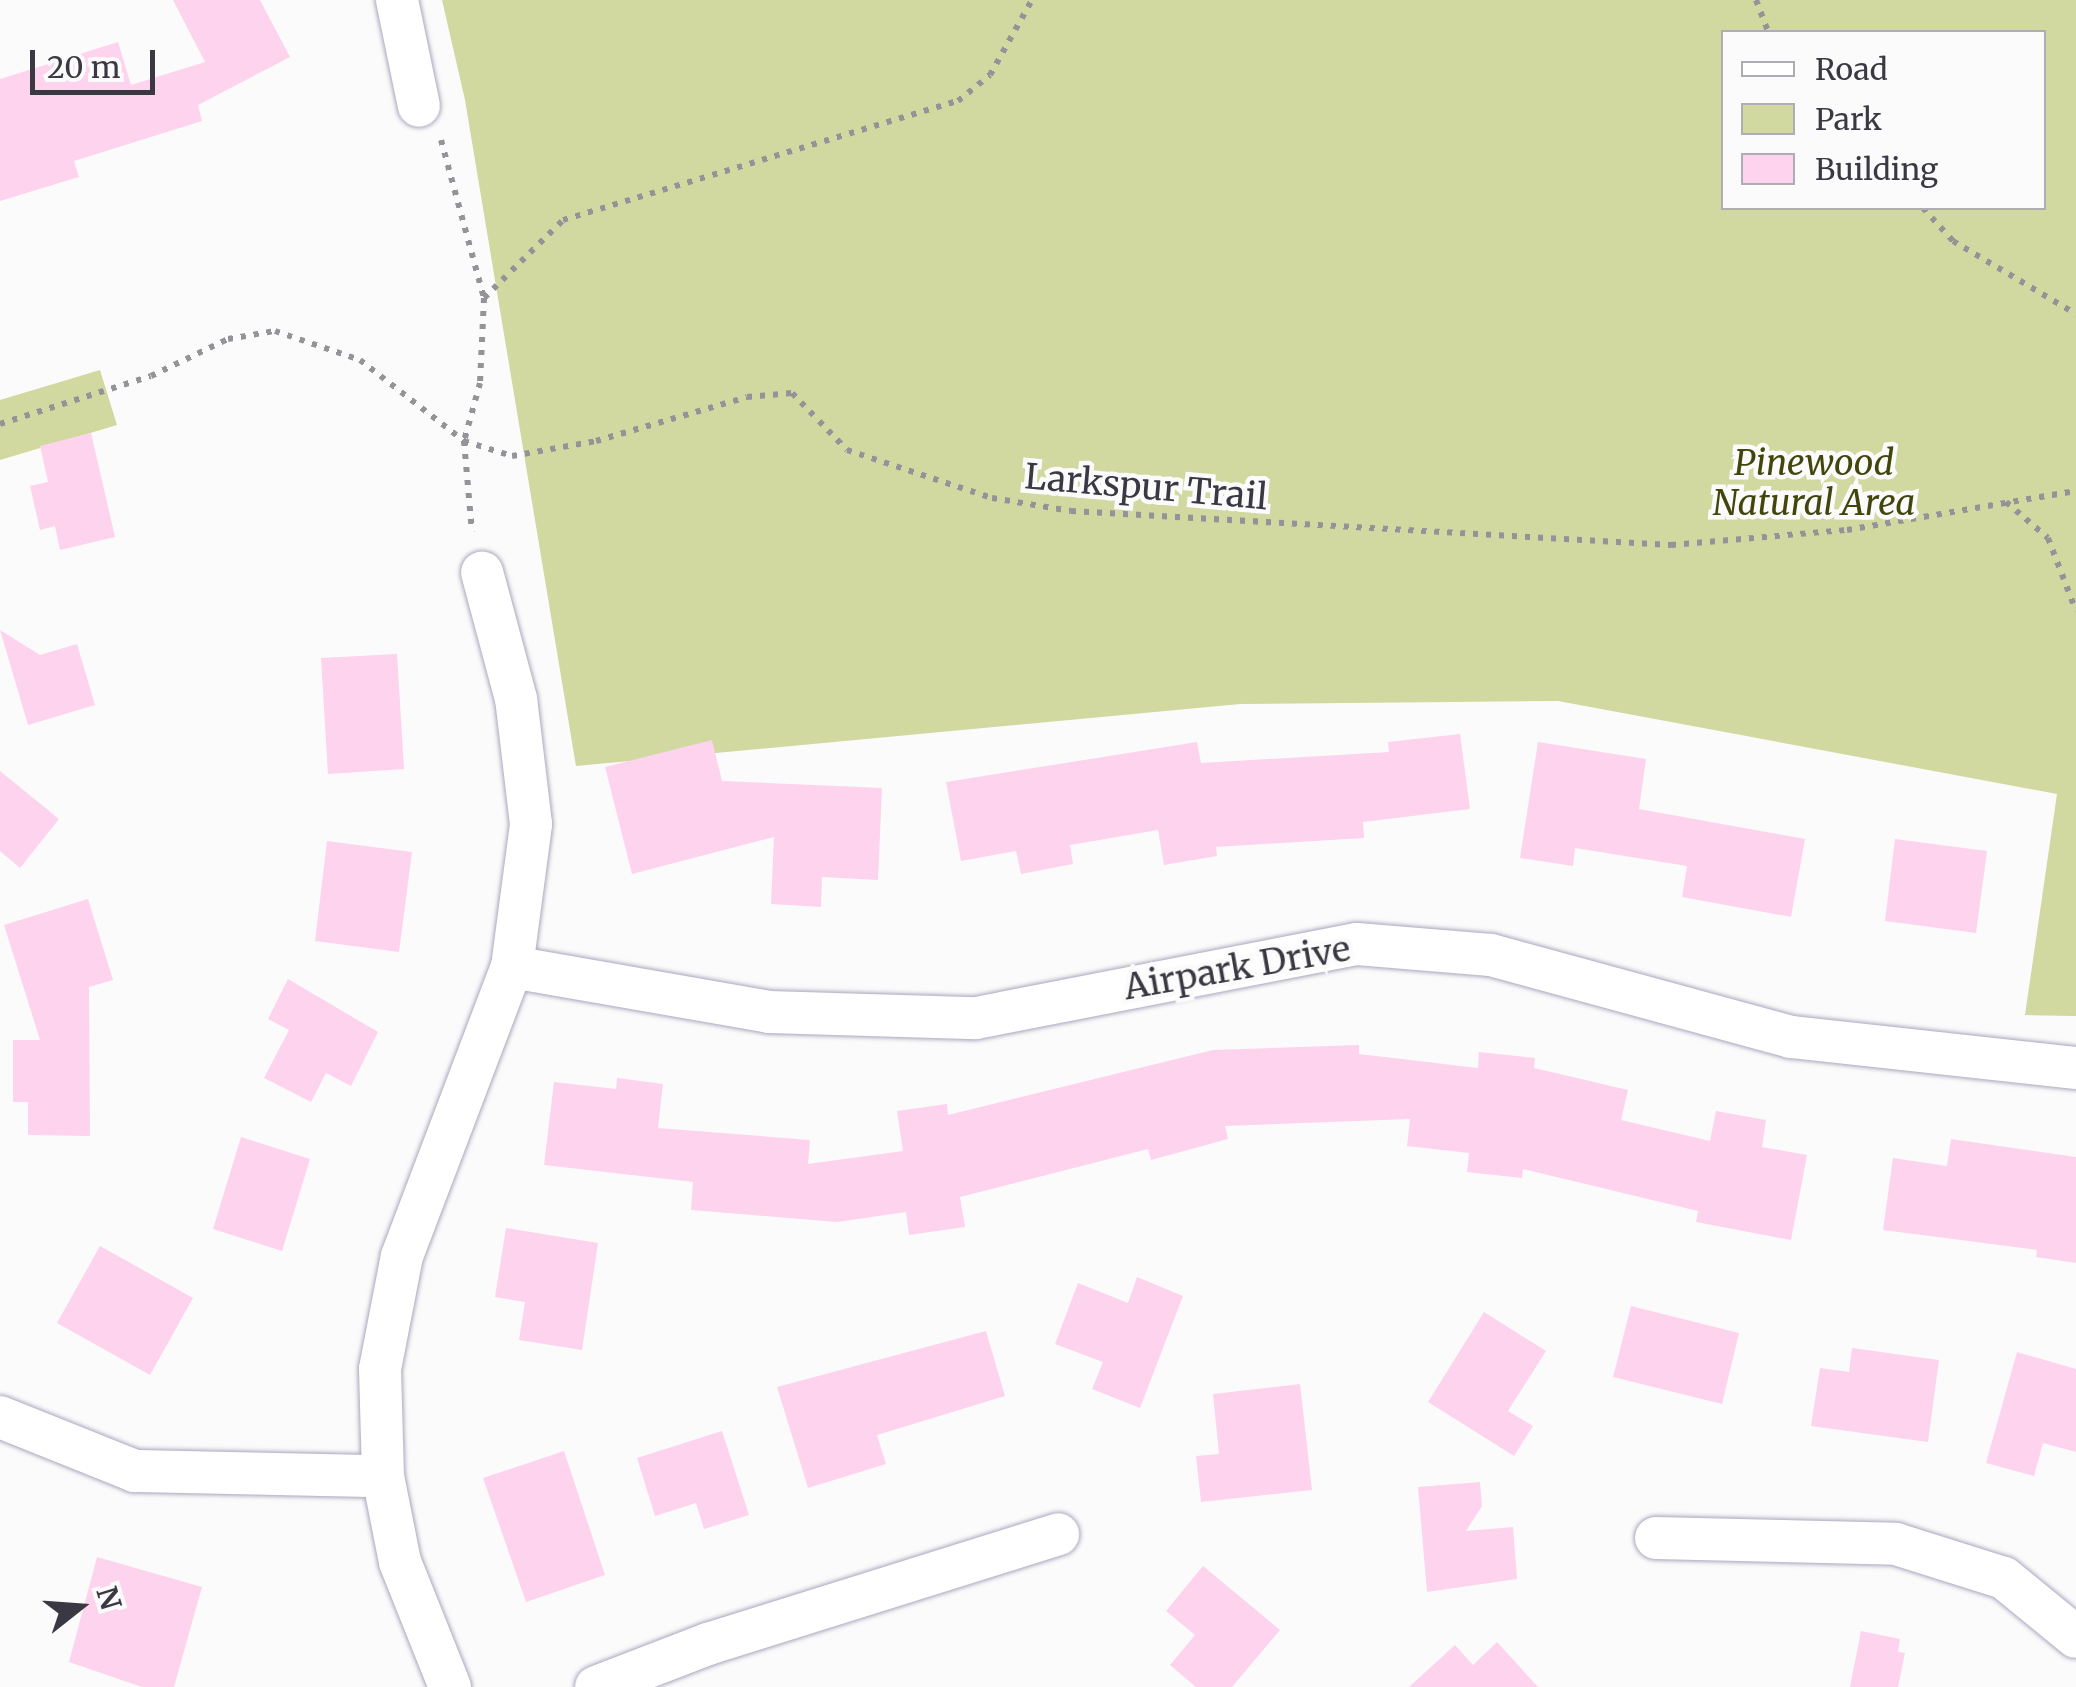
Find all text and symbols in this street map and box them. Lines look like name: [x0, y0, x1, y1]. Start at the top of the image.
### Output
scale bar: [35, 30, 160, 92]
legend: [1721, 30, 2046, 210]
text: 20 m: [47, 48, 120, 86]
text: Road: [1815, 50, 1888, 88]
text: Park: [1815, 100, 1882, 138]
text: Building: [1815, 150, 1938, 188]
park label: Pinewood Natural Area: [1713, 442, 1915, 524]
street label: Larkspur Trail: [1023, 455, 1269, 519]
street label: Airpark Drive: [1121, 927, 1353, 1009]
north arrow: [30, 1557, 130, 1657]
text: N: [88, 1582, 129, 1614]

